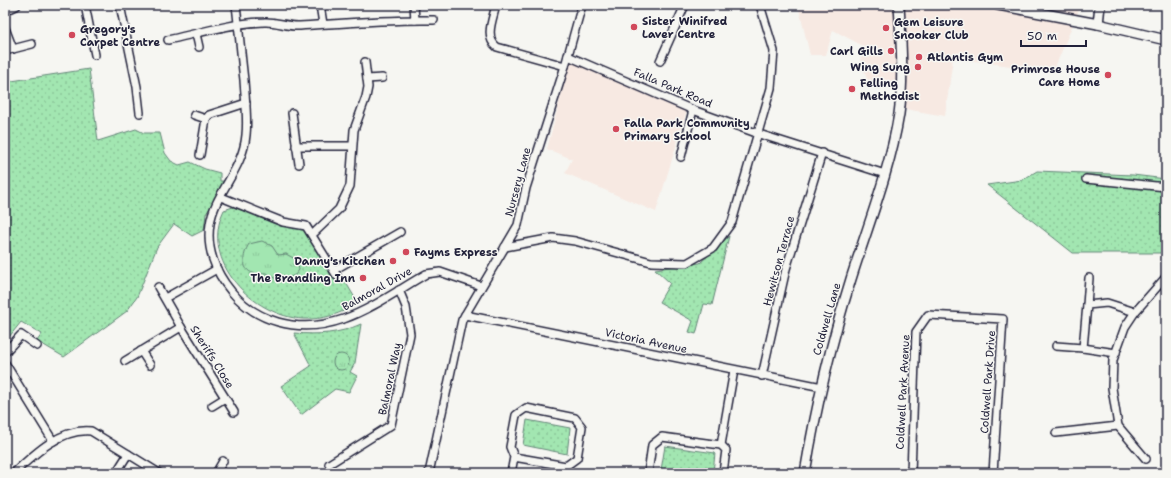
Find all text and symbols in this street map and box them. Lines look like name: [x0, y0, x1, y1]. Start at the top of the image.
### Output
place label: Sister Winifred Laver Centre: [642, 14, 728, 42]
place label: Gem Leisure Snooker Club: [894, 15, 969, 43]
place label: Gregory's Carpet Centre: [80, 22, 160, 50]
marker: Sister Winifred Laver Centre: [629, 22, 639, 32]
scale bar: [1021, 22, 1086, 48]
marker: Gem Leisure Snooker Club: [881, 23, 891, 33]
text: 50 m: [1027, 28, 1057, 44]
marker: Gregory's Carpet Centre: [67, 30, 77, 40]
place label: Carl Gills: [830, 44, 883, 59]
marker: Carl Gills: [886, 46, 896, 56]
place label: Atlantis Gym: [927, 50, 1003, 65]
marker: Atlantis Gym: [914, 52, 924, 62]
place label: Wing Sung: [850, 60, 910, 75]
marker: Wing Sung: [913, 62, 923, 72]
place label: Primrose House Care Home: [1011, 62, 1100, 90]
street label: Falla Park Road: [631, 65, 715, 111]
marker: Primrose House Care Home: [1103, 70, 1113, 80]
place label: Felling Methodist: [860, 76, 920, 104]
marker: Felling Methodist: [847, 84, 857, 94]
place label: Falla Park Community Primary School: [624, 116, 750, 144]
marker: Falla Park Community Primary School: [611, 124, 621, 134]
street label: Nursery Lane: [502, 146, 534, 218]
street label: Hewitson Terrace: [760, 214, 798, 308]
place label: Fayms Express: [414, 245, 498, 260]
marker: Fayms Express: [401, 247, 411, 257]
place label: Danny's Kitchen: [294, 254, 386, 269]
marker: Danny's Kitchen: [388, 256, 398, 266]
street label: Balmoral Drive: [339, 264, 415, 314]
place label: The Brandling Inn: [250, 271, 356, 286]
marker: The Brandling Inn: [358, 273, 368, 283]
street label: Coldwell Lane: [809, 281, 845, 357]
street label: Sheriffs Close: [187, 323, 237, 391]
street label: Victoria Avenue: [603, 325, 689, 357]
street label: Coldwell Park Drive: [977, 330, 999, 434]
street label: Coldwell Park Avenue: [892, 334, 914, 450]
street label: Balmoral Way: [375, 341, 405, 417]

